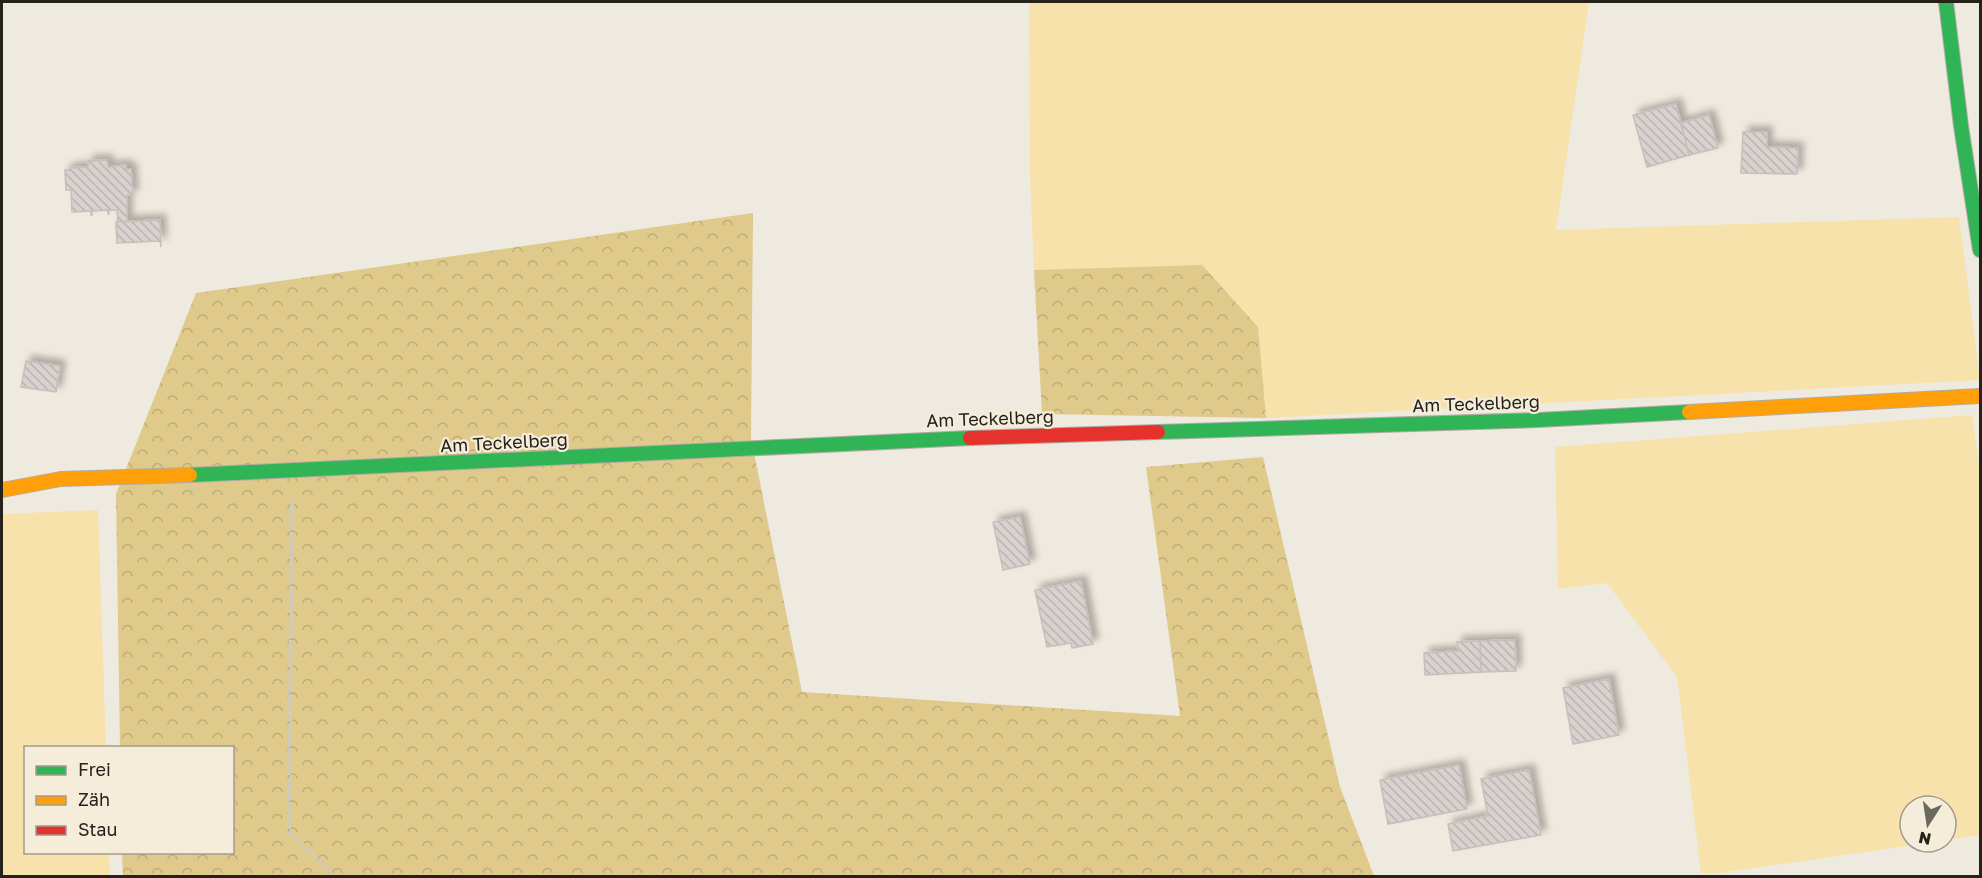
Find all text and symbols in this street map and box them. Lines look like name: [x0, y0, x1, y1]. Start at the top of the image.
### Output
street label: Am Teckelberg: [1412, 390, 1540, 416]
street label: Am Teckelberg: [926, 405, 1054, 431]
street label: Am Teckelberg: [440, 428, 568, 456]
legend: [24, 746, 234, 854]
text: Frei: [78, 758, 111, 780]
text: Zäh: [78, 788, 110, 810]
north arrow: [1898, 794, 1958, 854]
text: Stau: [78, 818, 117, 840]
text: N: [1917, 828, 1933, 850]

